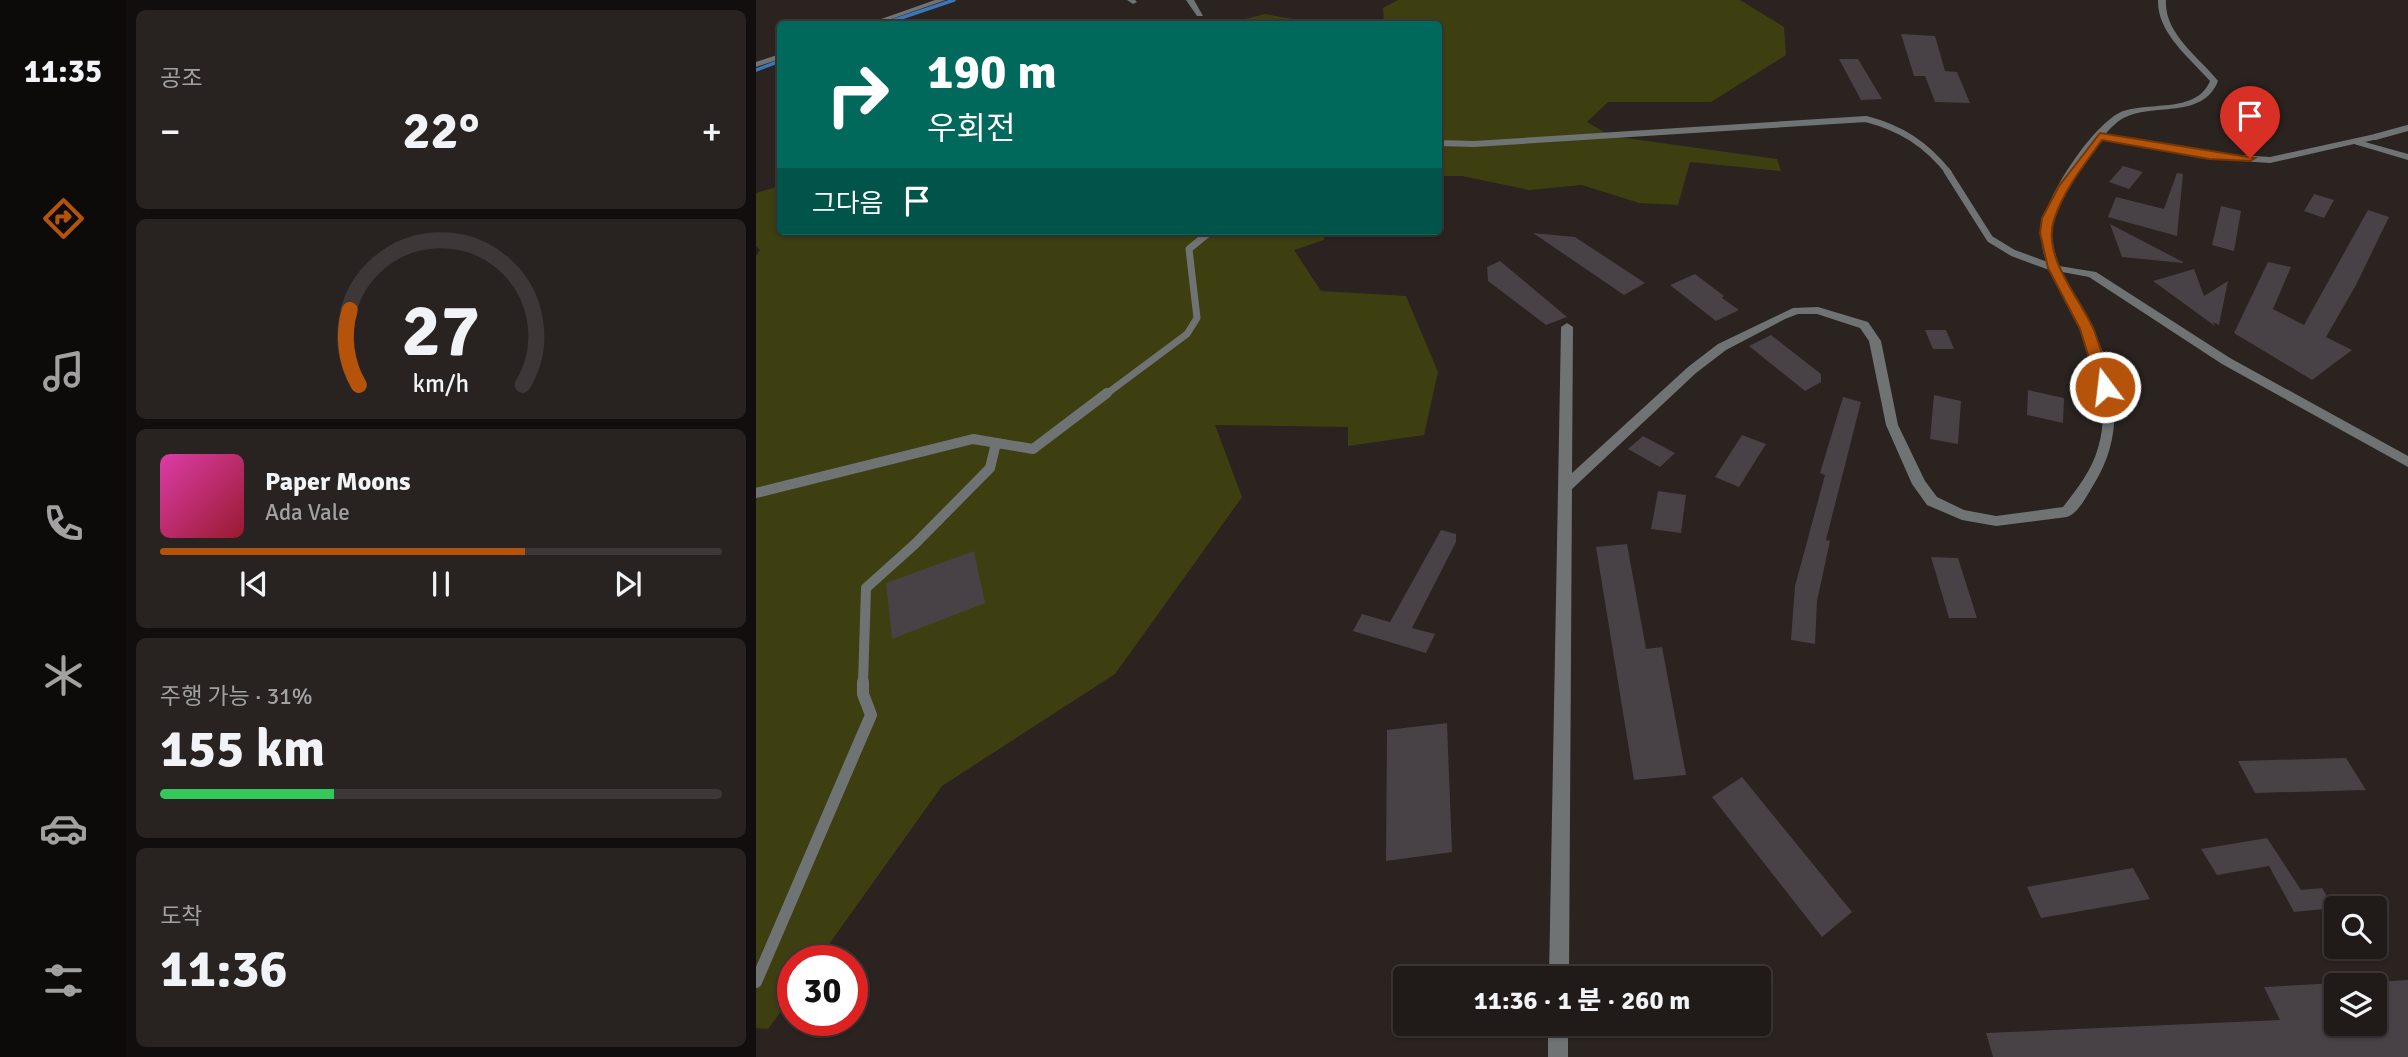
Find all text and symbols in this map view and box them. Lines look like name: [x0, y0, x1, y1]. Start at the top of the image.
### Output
text: 190 m: [927, 42, 1057, 102]
icon: right: [812, 49, 903, 140]
text: 11:35: [24, 52, 102, 91]
text: 공조: [160, 64, 202, 93]
pin: [2220, 86, 2280, 158]
icon: arrive: [2231, 97, 2269, 135]
text: 22°: [403, 99, 479, 163]
text: −: [160, 108, 181, 155]
text: +: [701, 108, 722, 155]
text: 우회전: [927, 109, 1015, 148]
icon: arrive: [898, 182, 936, 220]
text: 그다음: [812, 188, 884, 220]
icon: directions: [39, 194, 88, 243]
text: 27: [402, 288, 480, 377]
icon: music: [39, 347, 88, 396]
position arrow: [2068, 350, 2142, 424]
text: km/h: [413, 368, 469, 399]
text: Paper Moons: [265, 466, 411, 498]
text: Ada Vale: [265, 498, 350, 527]
icon: phone: [39, 499, 88, 548]
icon: previous: [235, 565, 273, 603]
icon: pause: [422, 565, 460, 603]
icon: next: [609, 565, 647, 603]
icon: climate: [39, 651, 88, 700]
text: 주행 가능 · 31%: [160, 682, 313, 711]
text: 155 km: [160, 717, 325, 781]
icon: car: [39, 804, 88, 853]
map controls: [2324, 896, 2387, 1036]
button: search: [2324, 896, 2387, 959]
text: 도착: [160, 902, 202, 931]
text: 11:36: [160, 937, 288, 1001]
speed limit sign: 30: [777, 945, 868, 1036]
icon: filters: [39, 956, 88, 1005]
button: layers: [2324, 973, 2387, 1036]
text: 11:36 · 1 분 · 260 m: [1474, 985, 1690, 1017]

